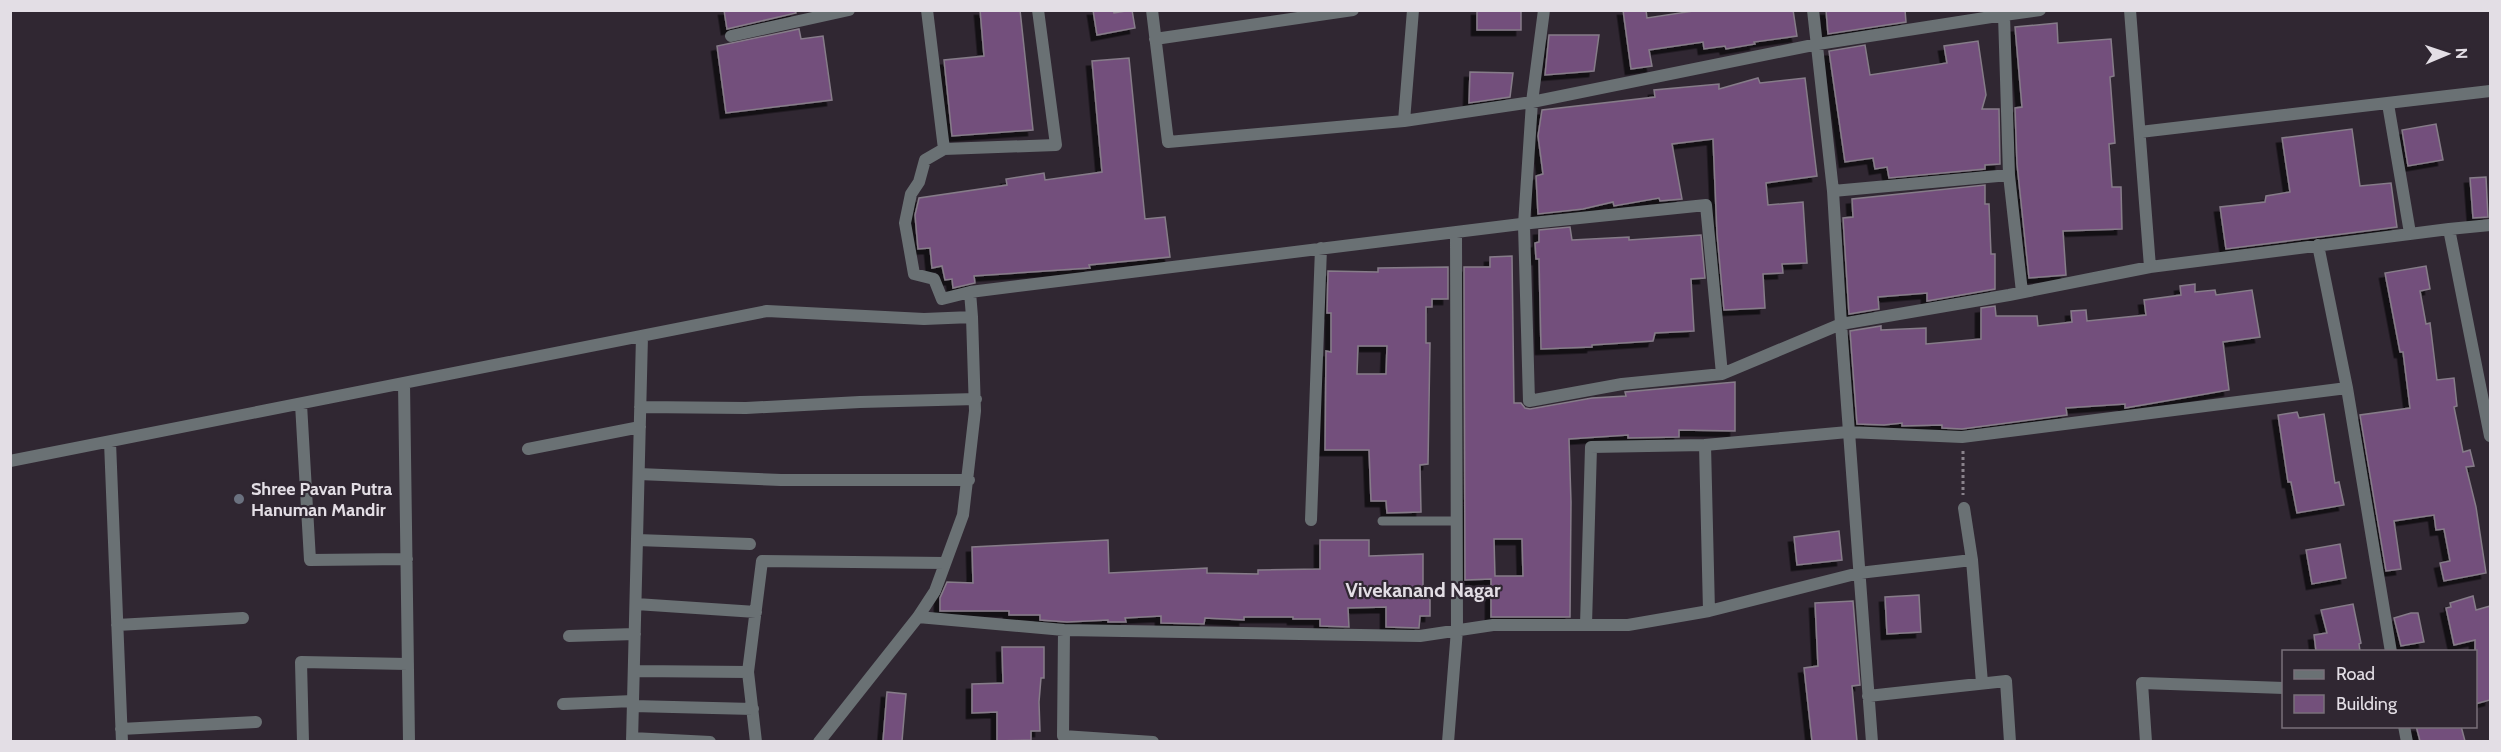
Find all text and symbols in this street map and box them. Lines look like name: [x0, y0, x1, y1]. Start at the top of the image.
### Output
north arrow: [2417, 24, 2477, 84]
text: N: [2452, 48, 2471, 59]
place label: Shree Pavan Putra Hanuman Mandir: [251, 478, 392, 521]
marker: Shree Pavan Putra Hanuman Mandir: [232, 492, 246, 506]
district label: Vivekanand Nagar: [1345, 578, 1501, 602]
legend: [2282, 650, 2477, 728]
text: Road: [2336, 663, 2375, 685]
text: Building: [2336, 693, 2398, 715]

